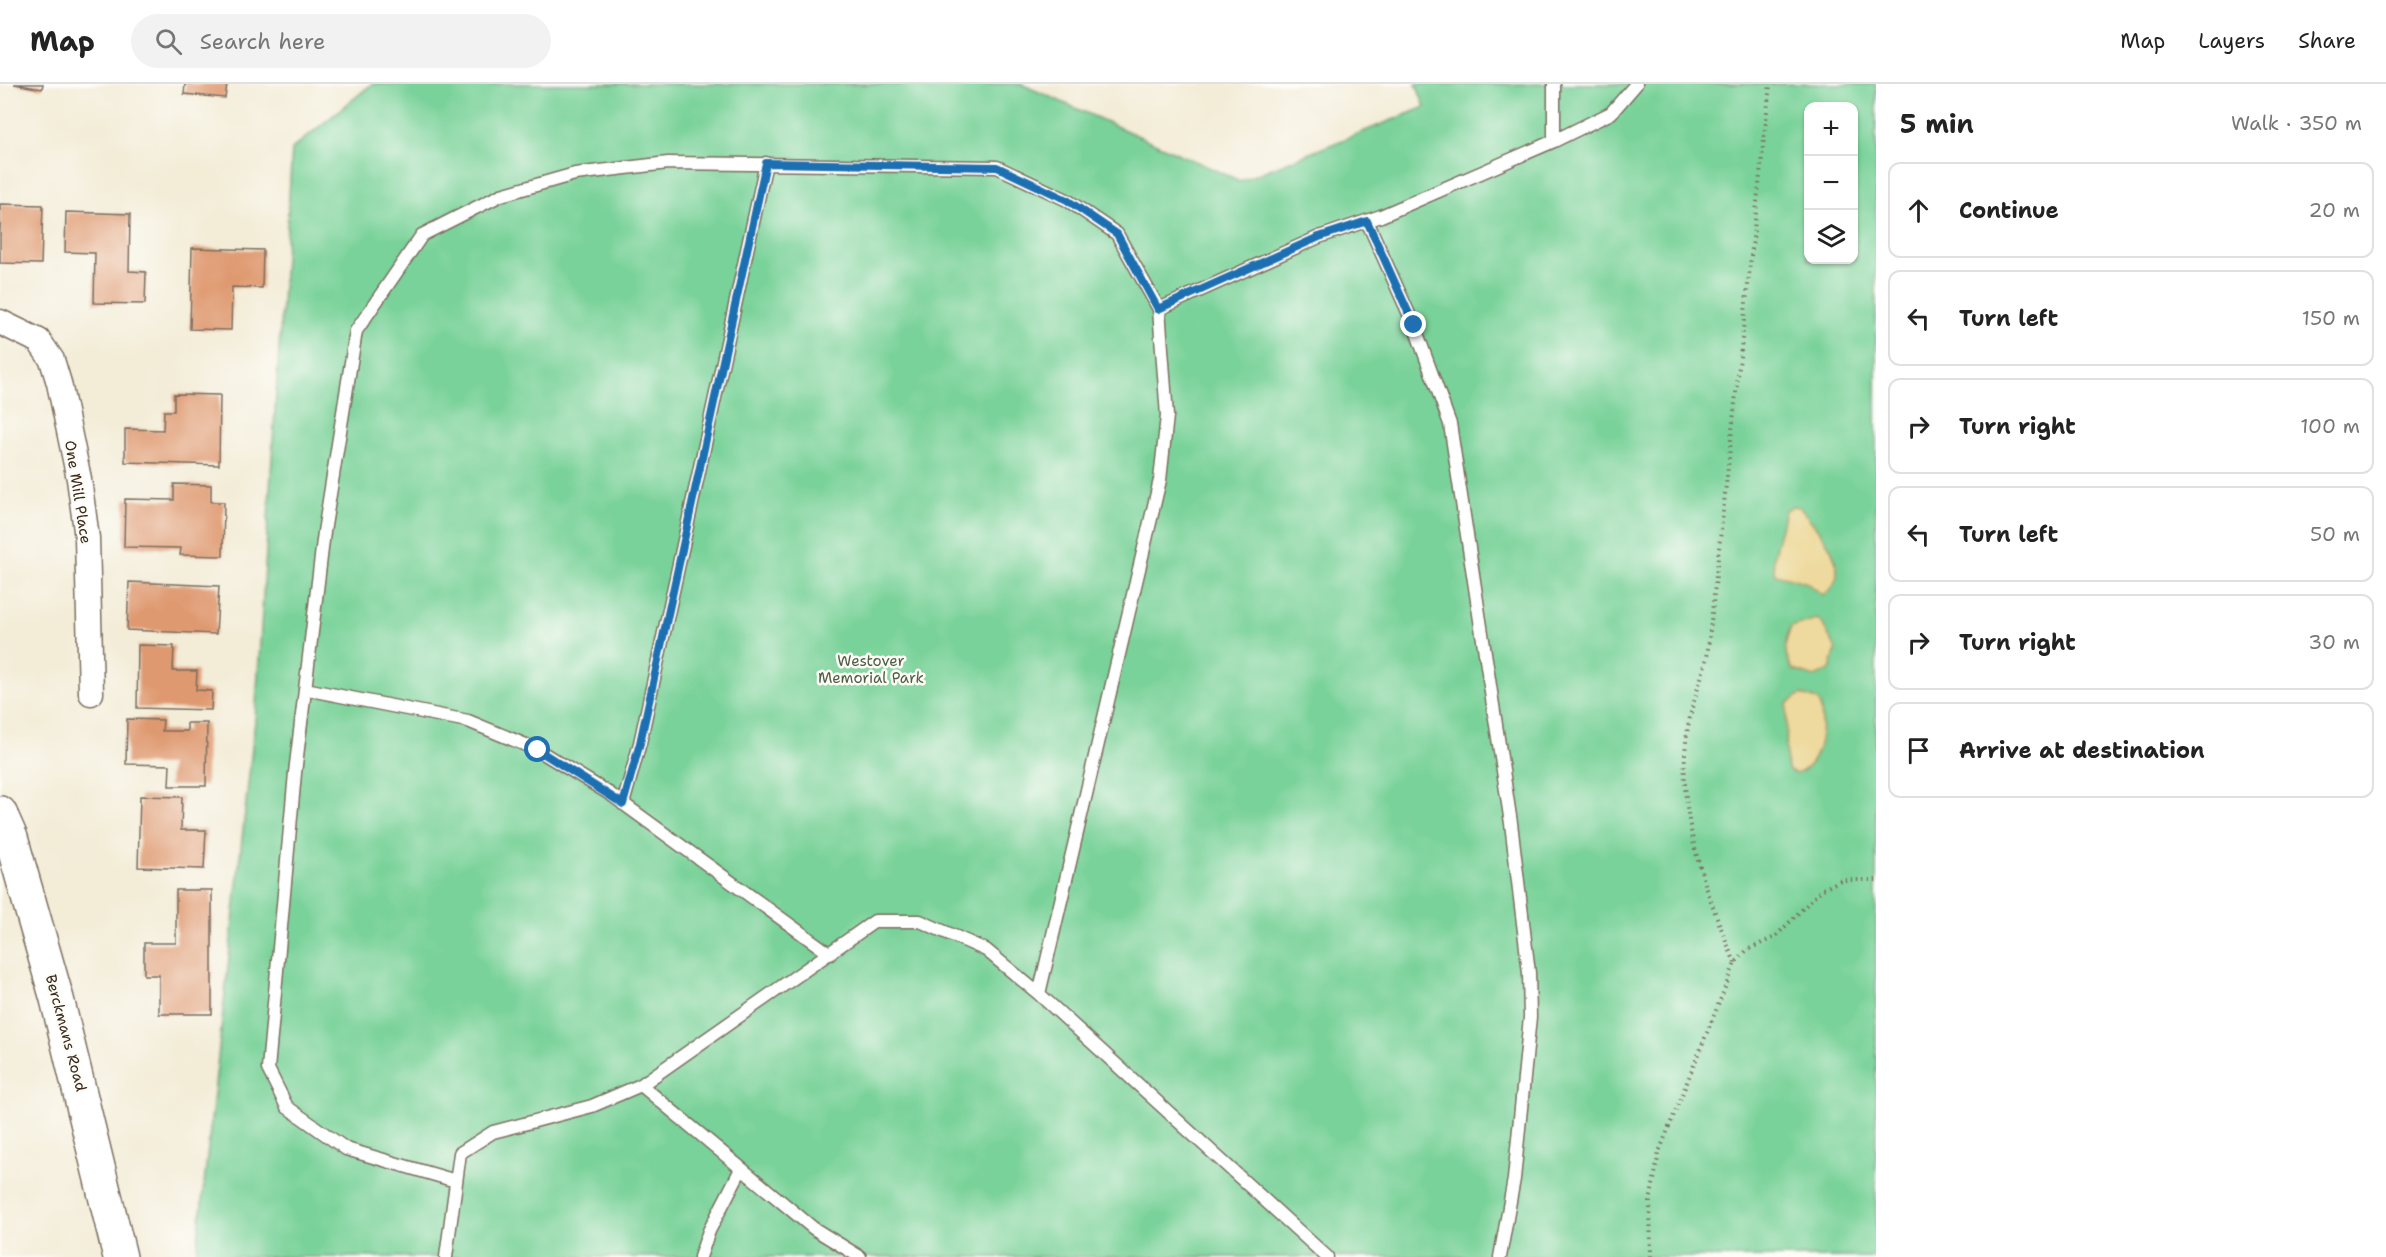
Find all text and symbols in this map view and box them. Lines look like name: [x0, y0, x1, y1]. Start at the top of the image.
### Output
search box: [131, 14, 551, 68]
text: Map: [30, 22, 95, 60]
icon: search: [152, 25, 185, 58]
text: Search here: [200, 27, 325, 56]
text: Map: [2120, 27, 2165, 55]
text: Layers: [2198, 27, 2265, 55]
text: Share: [2298, 27, 2356, 55]
map controls: [1804, 102, 1858, 264]
button: +: [1804, 102, 1858, 156]
text: 5 min: [1900, 106, 1974, 141]
text: Walk · 350 m: [2231, 110, 2362, 136]
button: −: [1804, 156, 1858, 210]
icon: ahead: [1902, 194, 1935, 227]
text: Continue: [1959, 196, 2059, 225]
text: 20 m: [2309, 197, 2360, 223]
button: layers: [1804, 210, 1858, 264]
icon: left: [1902, 302, 1935, 335]
text: Turn left: [1959, 304, 2058, 333]
text: 150 m: [2302, 305, 2360, 331]
route end: [1400, 311, 1426, 337]
icon: right: [1902, 410, 1935, 443]
text: Turn right: [1959, 412, 2076, 441]
text: 100 m: [2300, 413, 2360, 439]
street label: One Mill Place: [60, 439, 96, 545]
icon: left: [1902, 518, 1935, 551]
text: Turn left: [1959, 520, 2058, 549]
text: 50 m: [2310, 521, 2360, 547]
icon: right: [1902, 626, 1935, 659]
text: Turn right: [1959, 628, 2076, 657]
text: 30 m: [2308, 629, 2360, 655]
park label: Westover Memorial Park: [818, 651, 924, 688]
icon: arrive: [1902, 734, 1935, 767]
route start: [524, 736, 550, 762]
text: Arrive at destination: [1959, 736, 2205, 765]
street label: Berckmans Road: [41, 972, 91, 1094]

